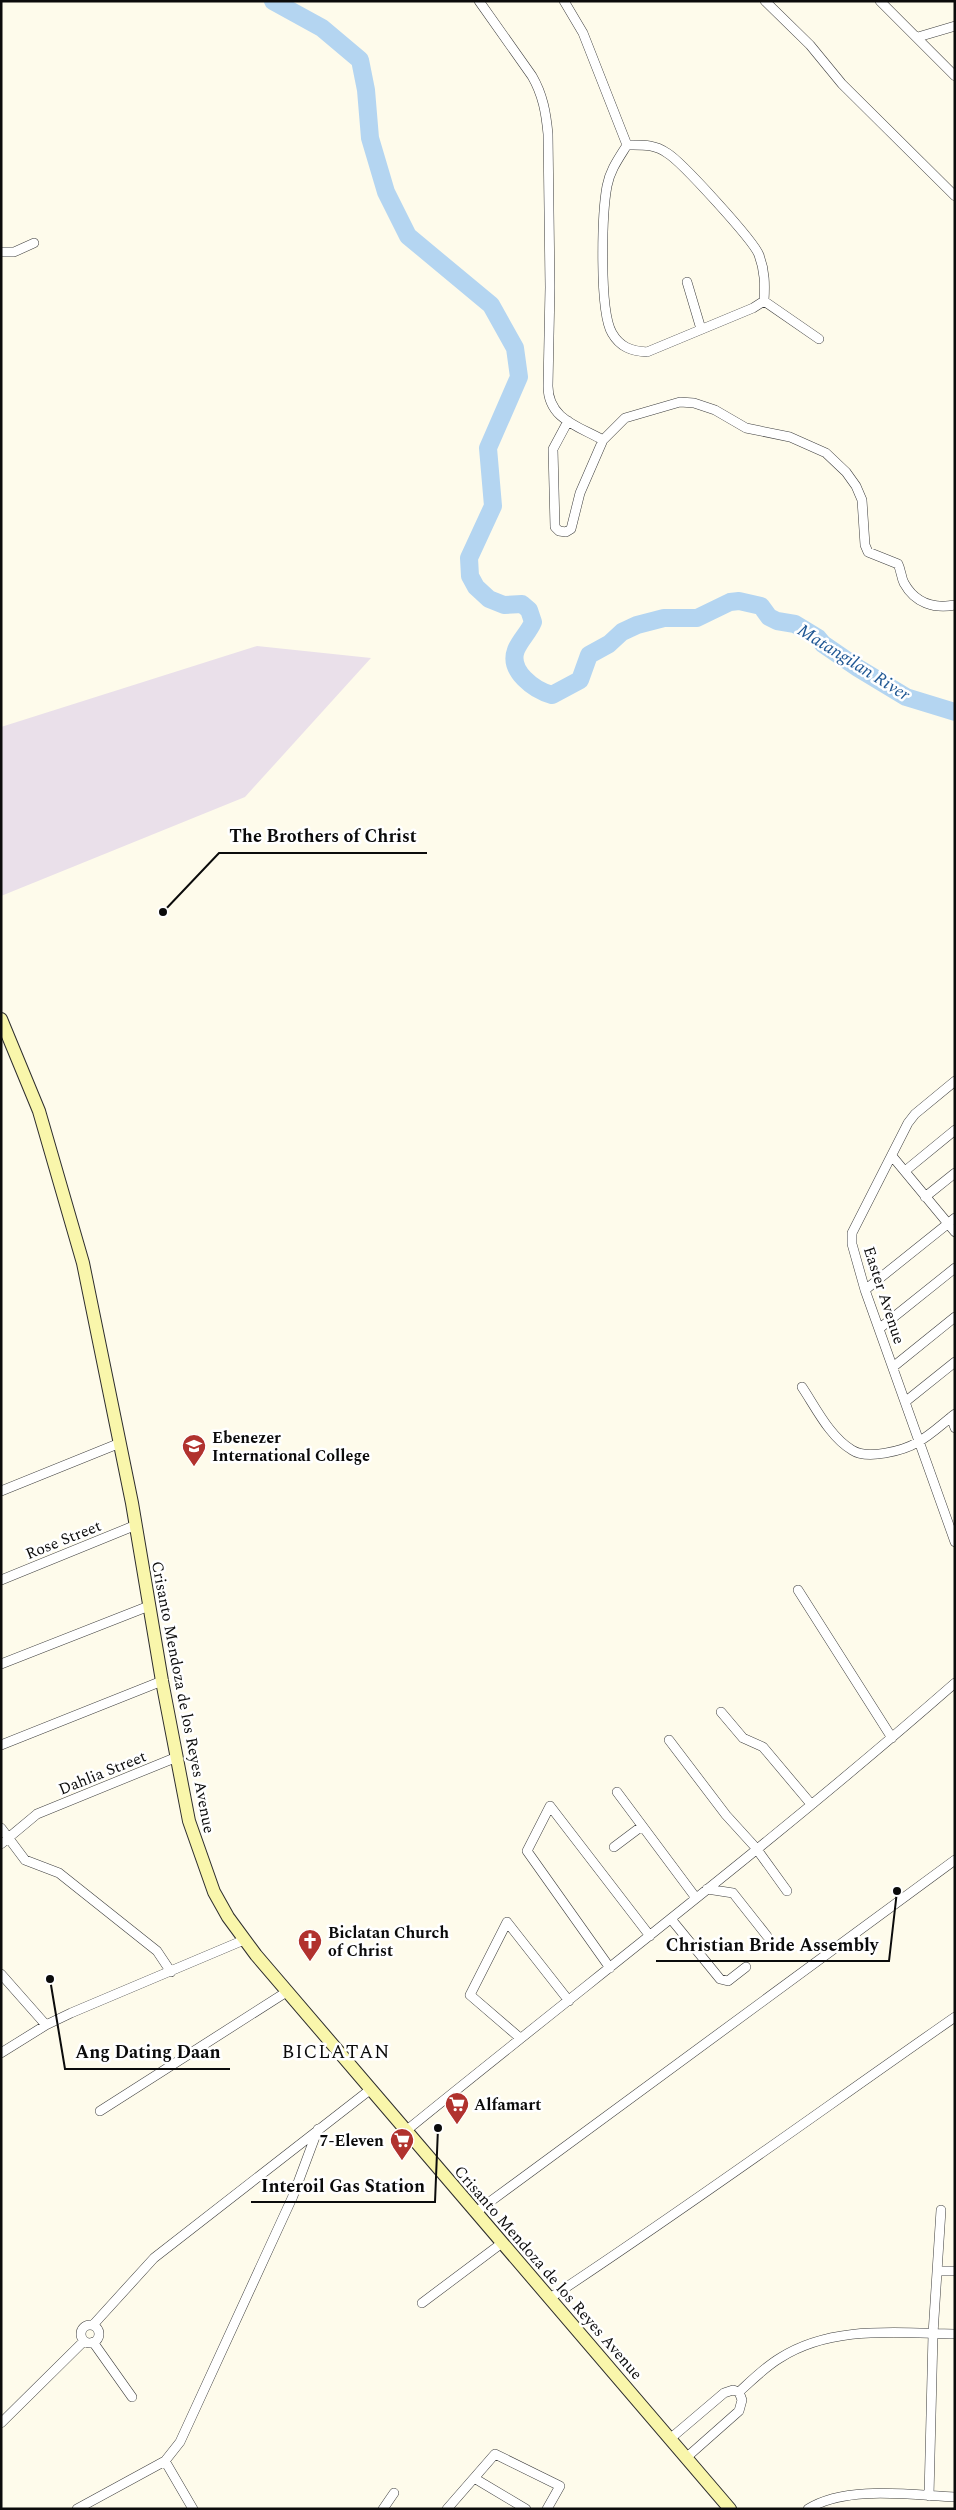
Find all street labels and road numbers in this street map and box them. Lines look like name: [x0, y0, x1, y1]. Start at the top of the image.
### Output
street label: Easter Avenue: [857, 1243, 911, 1347]
street label: Rose Street: [22, 1514, 105, 1566]
street label: Crisanto Mendoza de los Reyes Avenue: [145, 1559, 221, 1835]
street label: Dahlia Street: [55, 1744, 150, 1801]
street label: Crisanto Mendoza de los Reyes Avenue: [448, 2160, 648, 2385]

